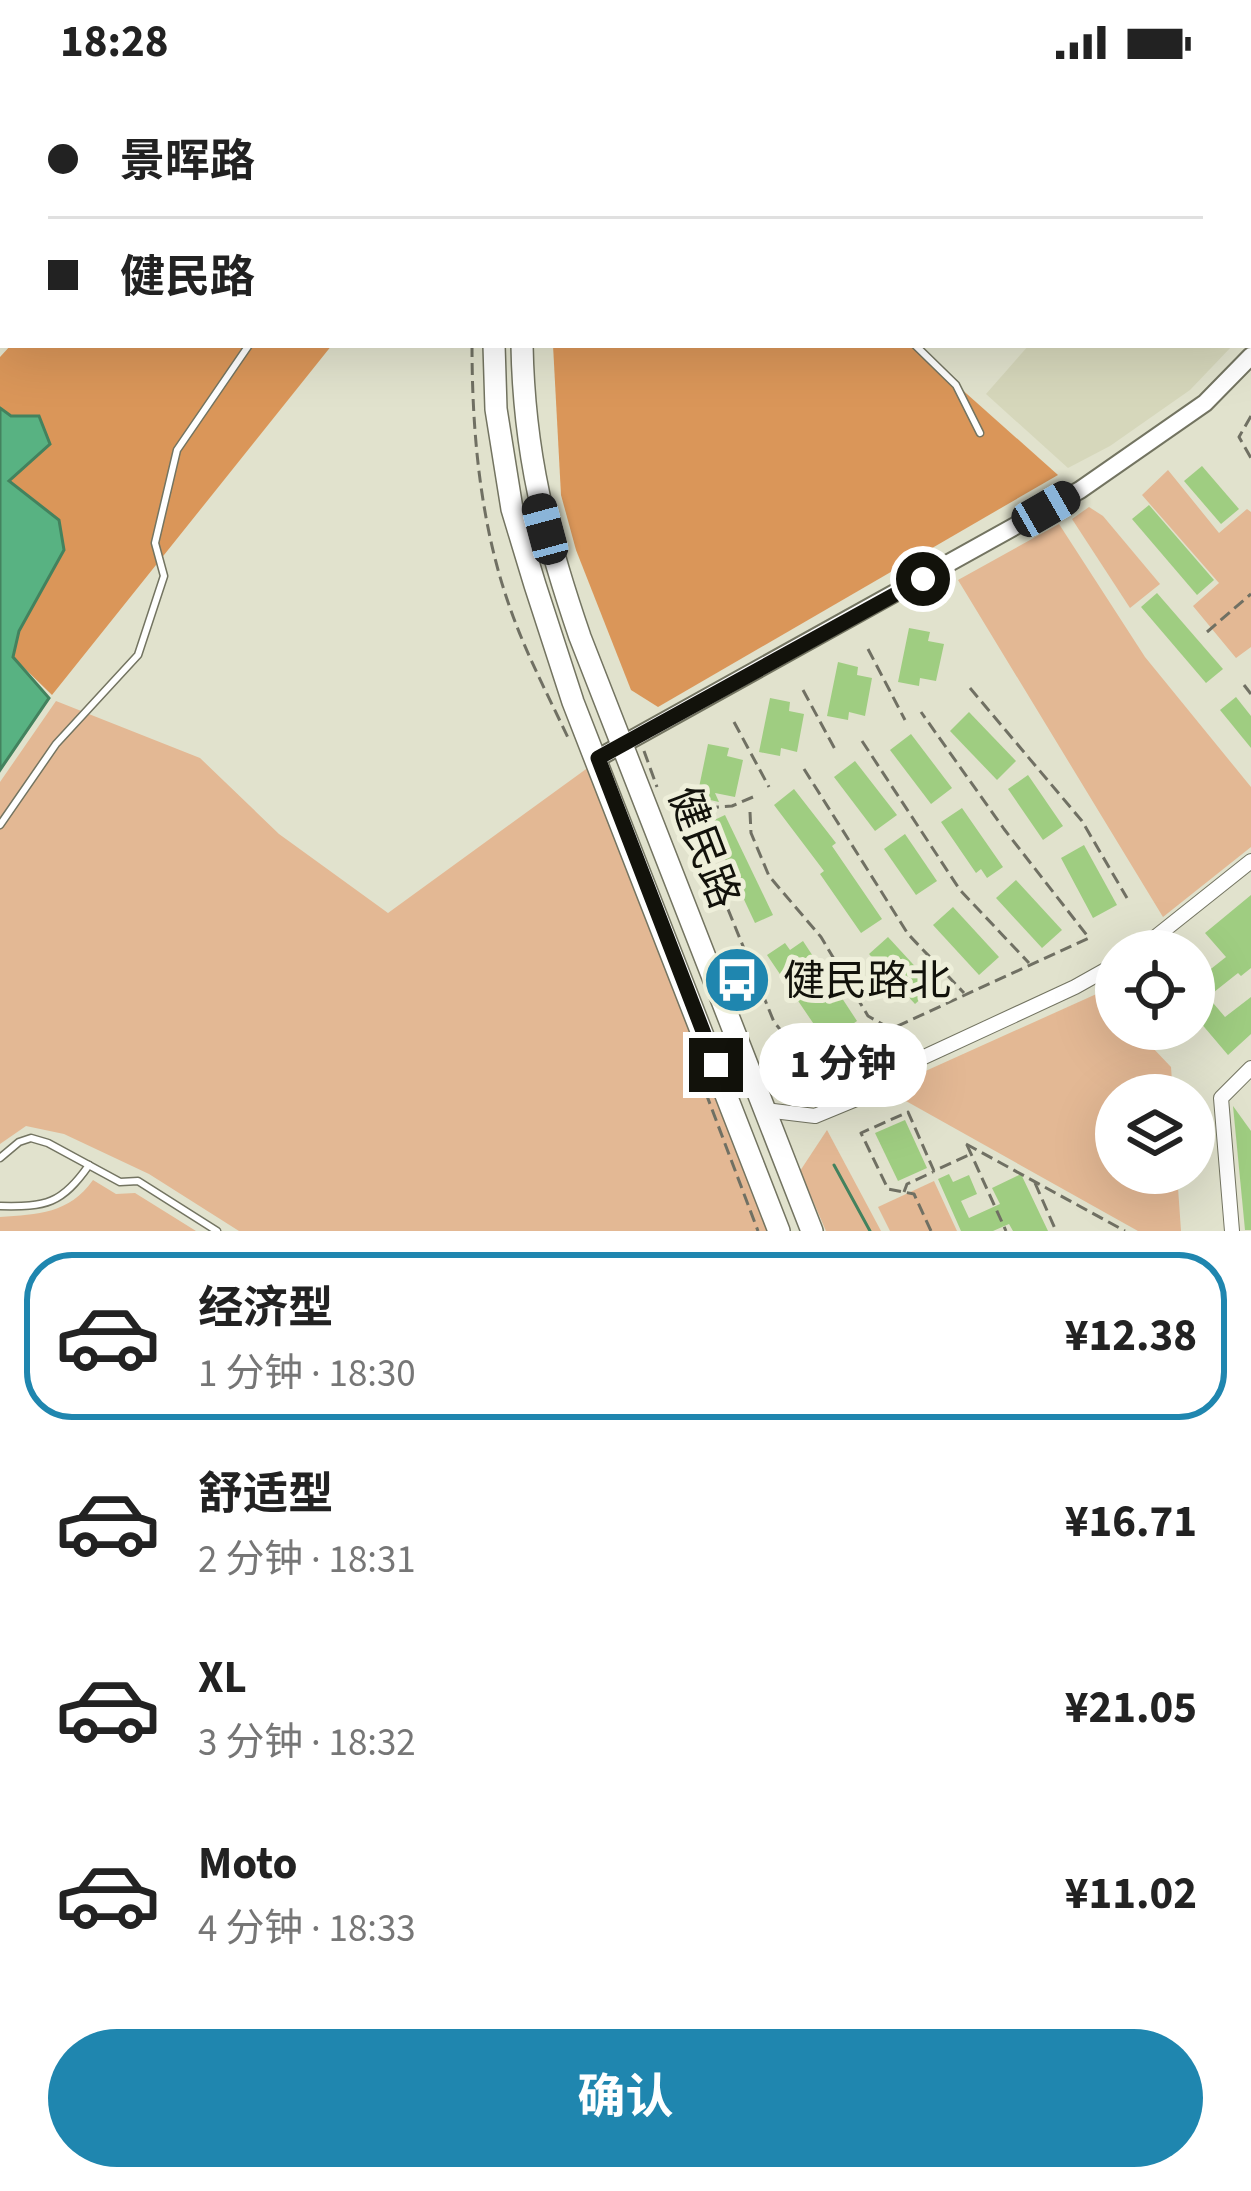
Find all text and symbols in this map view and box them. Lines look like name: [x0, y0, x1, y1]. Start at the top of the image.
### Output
text: 18:28: [60, 10, 169, 74]
text: 景晖路: [120, 130, 255, 194]
text: 健民路: [120, 246, 255, 310]
car: [1006, 475, 1086, 543]
car: [518, 490, 572, 568]
route start: [896, 552, 950, 606]
street label: 健民路: [653, 778, 754, 917]
map controls: [1095, 930, 1215, 1194]
button: locate: [1095, 930, 1215, 1050]
bus stop icon: 健民路北: [702, 945, 772, 1015]
place label: 健民路北: [783, 952, 951, 1012]
callout: 1 分钟: [758, 1023, 926, 1107]
text: 1 分钟: [790, 1037, 896, 1093]
route end: [689, 1038, 743, 1092]
button: layers: [1095, 1074, 1215, 1194]
text: 经济型: [198, 1277, 333, 1341]
icon: car: [54, 1282, 162, 1390]
text: ¥12.38: [1065, 1304, 1197, 1368]
text: 1 分钟 · 18:30: [198, 1346, 416, 1402]
text: 舒适型: [198, 1463, 333, 1527]
icon: car: [54, 1468, 162, 1576]
text: ¥16.71: [1065, 1490, 1197, 1554]
text: 2 分钟 · 18:31: [198, 1532, 416, 1588]
text: XL: [198, 1646, 247, 1710]
icon: car: [54, 1654, 162, 1762]
text: ¥21.05: [1065, 1676, 1197, 1740]
text: 3 分钟 · 18:32: [198, 1715, 416, 1771]
text: Moto: [198, 1832, 297, 1896]
icon: car: [54, 1840, 162, 1948]
text: ¥11.02: [1065, 1862, 1197, 1926]
text: 4 分钟 · 18:33: [198, 1901, 416, 1957]
button: 确认: [48, 2029, 1203, 2167]

